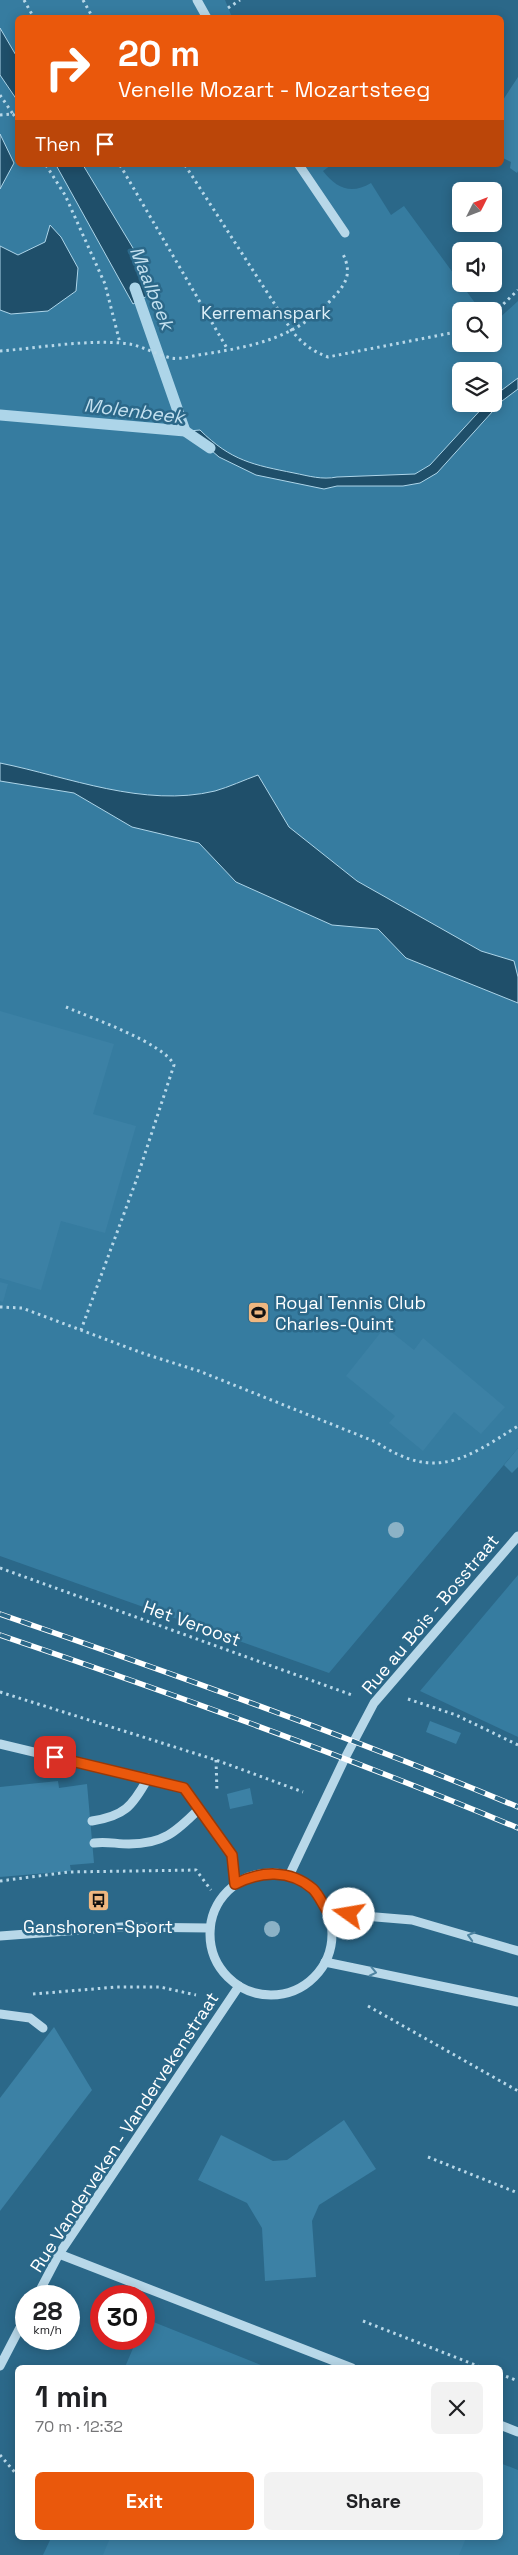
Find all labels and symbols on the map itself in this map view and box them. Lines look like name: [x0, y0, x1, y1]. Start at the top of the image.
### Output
north arrow: [452, 182, 502, 232]
water label: Maalbeek: [124, 243, 181, 336]
park label: Kerremanspark: [201, 301, 331, 324]
water label: Molenbeek: [83, 392, 188, 430]
place label: Royal Tennis Club Charles-Quint: [275, 1291, 426, 1335]
sports icon: Royal Tennis Club Charles-Quint: [247, 1300, 271, 1324]
street label: Rue au Bois - Bosstraat: [356, 1529, 504, 1699]
street label: Het Veroost: [140, 1595, 244, 1651]
pin: [34, 1736, 76, 1778]
position arrow: [322, 1887, 374, 1939]
bus stop icon: Ganshoren-Sport: [86, 1889, 110, 1913]
place label: Ganshoren-Sport: [23, 1915, 173, 1938]
one-way arrow: [468, 1932, 476, 1942]
one-way arrow: [369, 1966, 378, 1976]
street label: Rue Vanderveken - Vandervekenstraat: [25, 1988, 223, 2276]
speed limit sign: 30: [90, 2285, 155, 2350]

